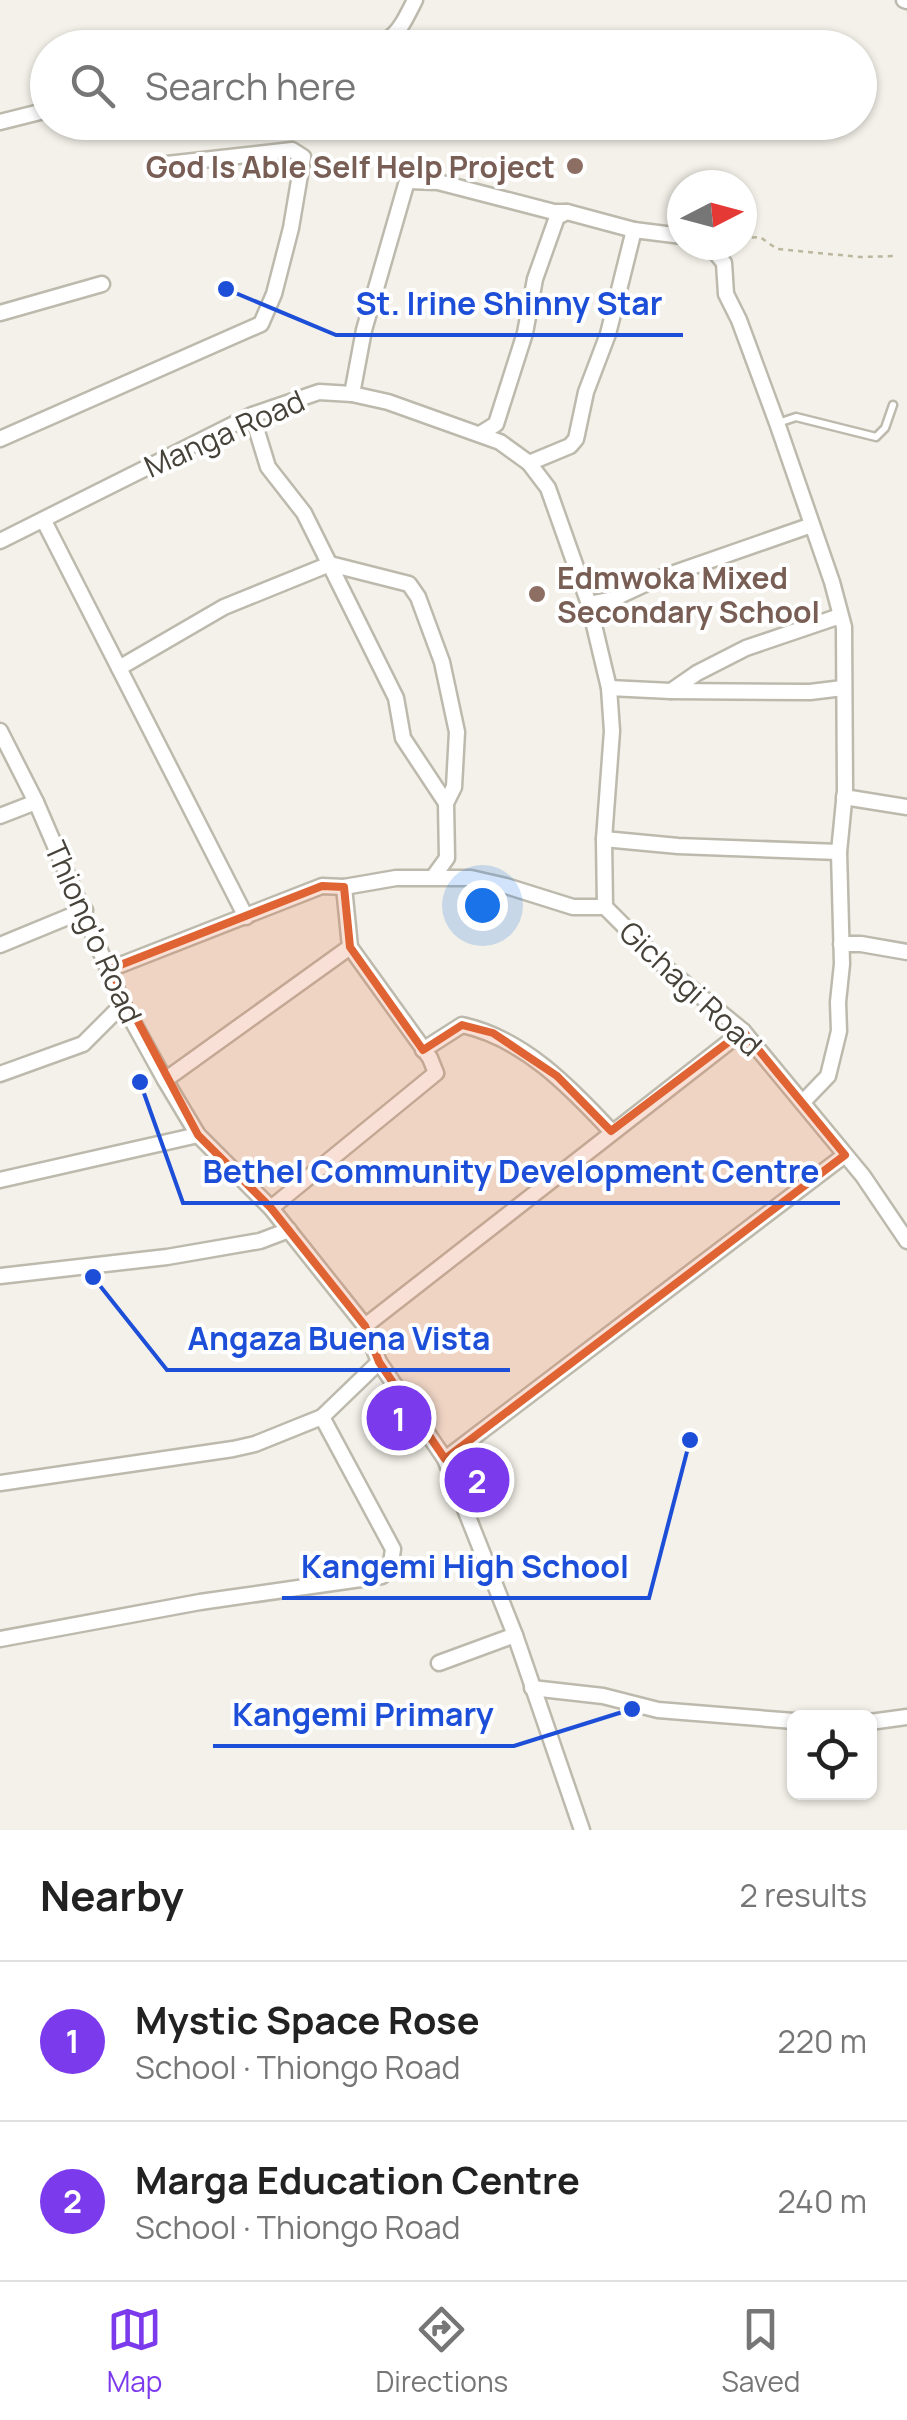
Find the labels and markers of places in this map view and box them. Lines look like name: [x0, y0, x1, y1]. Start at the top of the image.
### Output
place label: God Is Able Self Help Project: [146, 146, 555, 187]
marker: God Is Able Self Help Project: [564, 155, 586, 177]
callout: St. Irine Shinny Star: [336, 273, 683, 335]
place label: Edmwoka Mixed Secondary School: [557, 557, 820, 632]
marker: Edmwoka Mixed Secondary School: [526, 583, 548, 605]
callout: Bethel Community Development Centre: [183, 1141, 840, 1203]
callout: Angaza Buena Vista: [167, 1308, 510, 1370]
pin: 1: [366, 1380, 432, 1456]
pin: 2: [444, 1442, 510, 1518]
callout: Kangemi High School: [282, 1536, 649, 1598]
callout: Kangemi Primary: [213, 1684, 514, 1746]

